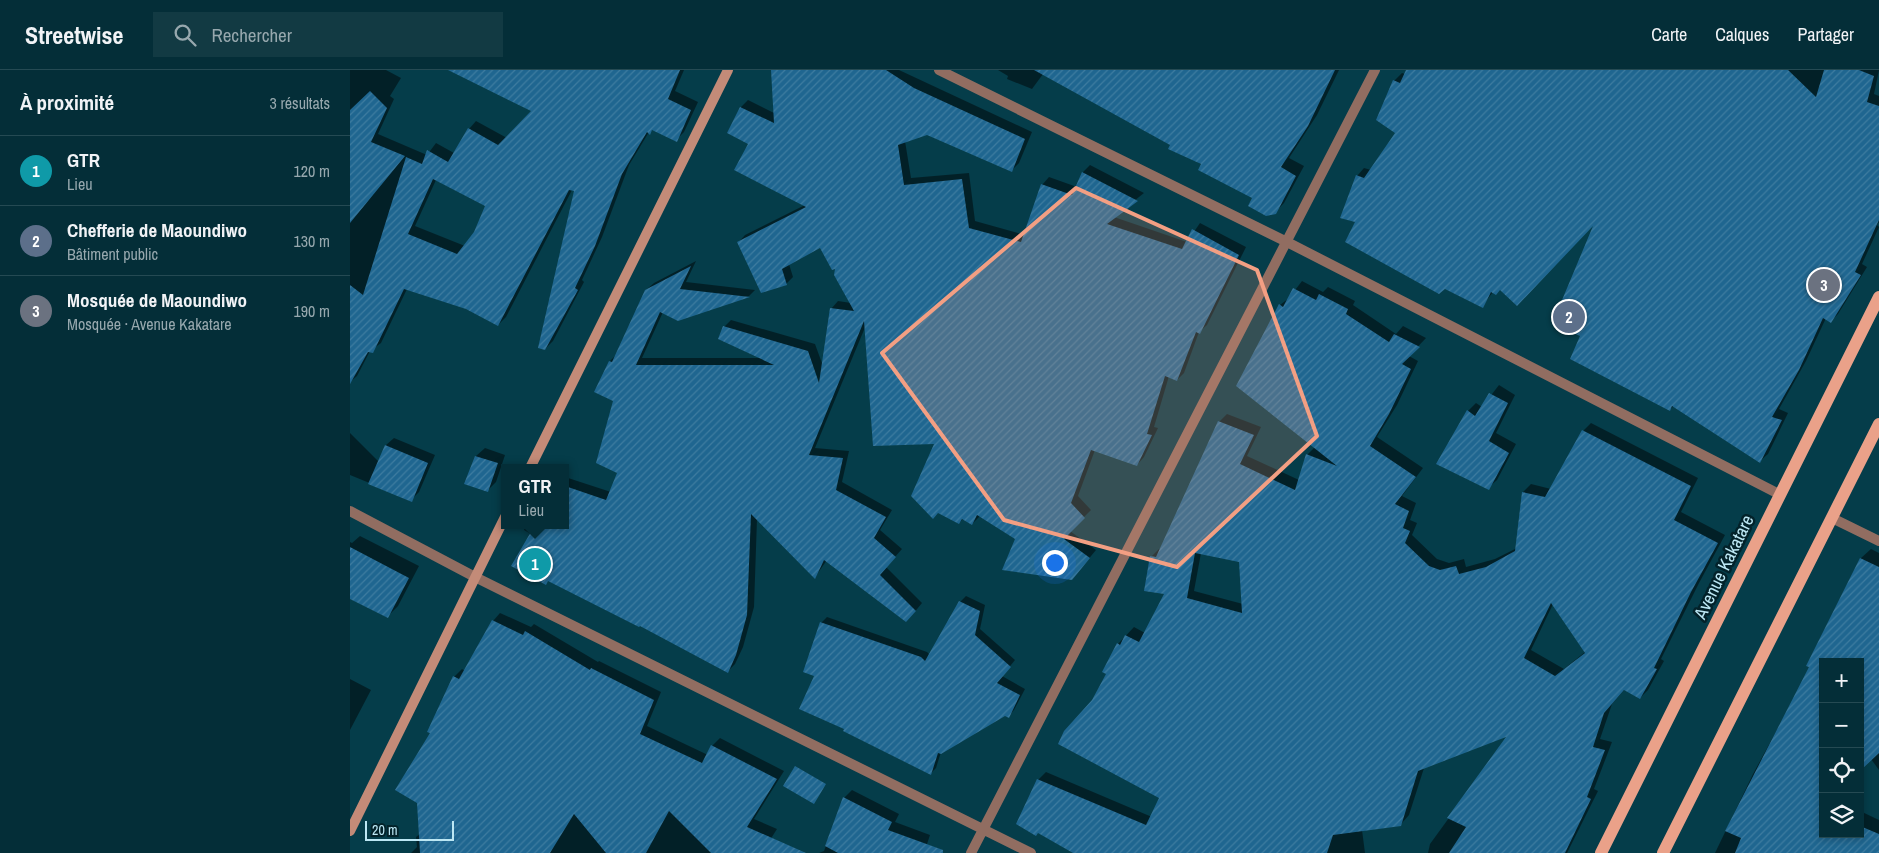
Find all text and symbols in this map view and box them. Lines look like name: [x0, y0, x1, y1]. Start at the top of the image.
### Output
search box: [153, 12, 503, 57]
text: Streetwise: [25, 19, 123, 51]
icon: search: [171, 21, 199, 49]
text: Rechercher: [211, 22, 292, 48]
text: Carte: [1651, 22, 1687, 47]
text: Calques: [1715, 22, 1769, 47]
text: Partager: [1797, 22, 1854, 47]
text: À proximité: [20, 88, 114, 117]
text: 3 résultats: [269, 92, 330, 114]
text: GTR: [67, 147, 100, 173]
text: 1: [32, 160, 40, 182]
text: 120 m: [294, 160, 330, 182]
text: Lieu: [67, 173, 93, 195]
text: Chefferie de Maoundiwo: [67, 217, 247, 243]
text: 2: [32, 230, 40, 252]
text: 130 m: [294, 230, 330, 252]
text: Bâtiment public: [67, 243, 158, 265]
pin: 3: [1808, 266, 1840, 304]
text: Mosquée de Maoundiwo: [67, 287, 247, 313]
pin: 2: [1553, 298, 1585, 336]
text: 3: [32, 300, 40, 322]
text: 190 m: [294, 300, 330, 322]
text: Mosquée · Avenue Kakatare: [67, 313, 232, 335]
popup: [501, 464, 569, 529]
text: GTR: [519, 473, 551, 499]
text: Lieu: [519, 499, 544, 521]
street label: Avenue Kakatare: [1687, 511, 1760, 624]
pin: 1: [519, 545, 551, 583]
your location: [1042, 550, 1068, 576]
map controls: [1819, 658, 1864, 838]
button: +: [1819, 658, 1864, 703]
button: −: [1819, 703, 1864, 748]
button: locate: [1819, 748, 1864, 793]
button: layers: [1819, 793, 1864, 838]
scale bar: [365, 818, 454, 841]
text: 20 m: [372, 821, 398, 839]

